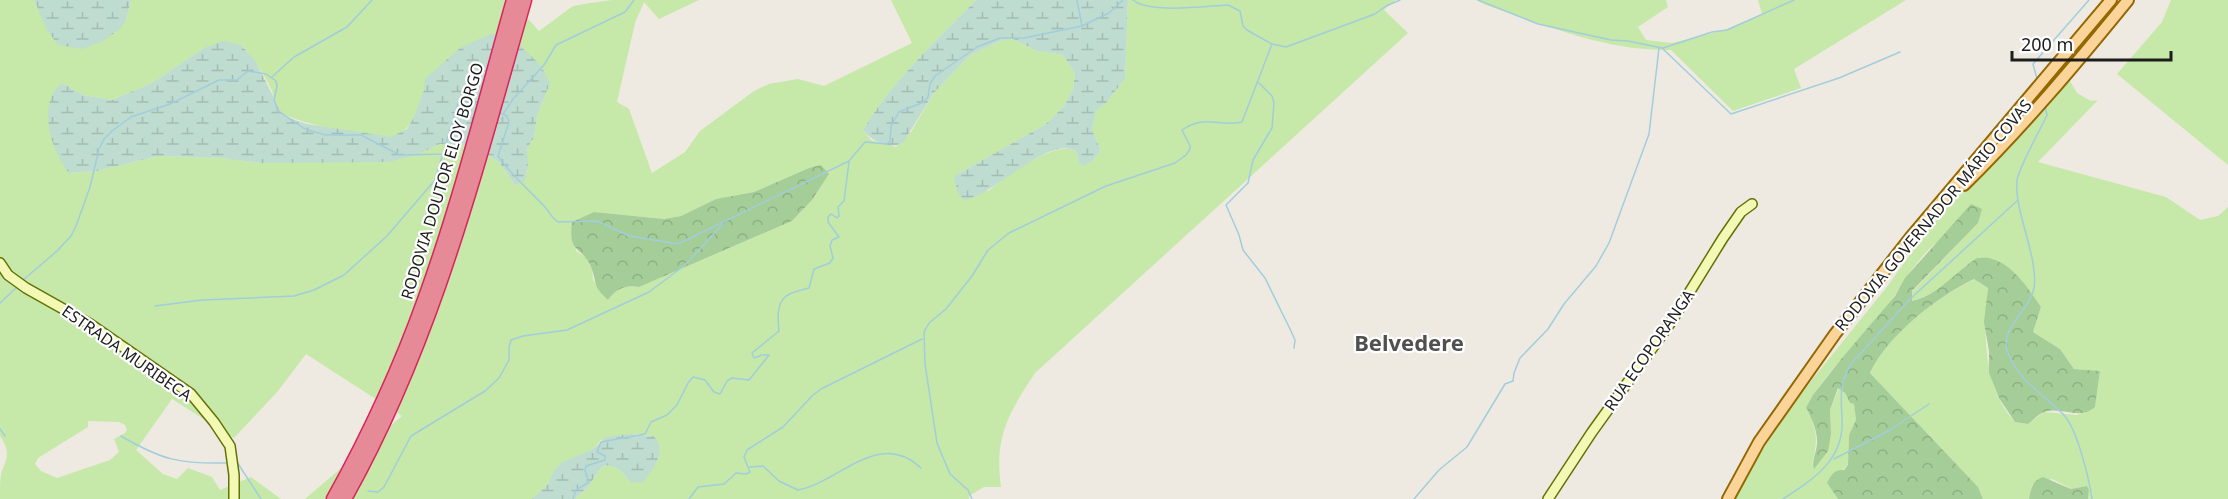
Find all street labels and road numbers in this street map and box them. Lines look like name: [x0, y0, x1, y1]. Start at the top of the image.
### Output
street label: RODOVIA DOUTOR ELOY BORGO: [395, 60, 489, 302]
street label: RODOVIA GOVERNADOR MÁRIO COVAS: [1829, 94, 2037, 335]
street label: RUA ECOPORANGA: [1599, 284, 1700, 415]
street label: ESTRADA MURIBECA: [58, 300, 197, 407]

